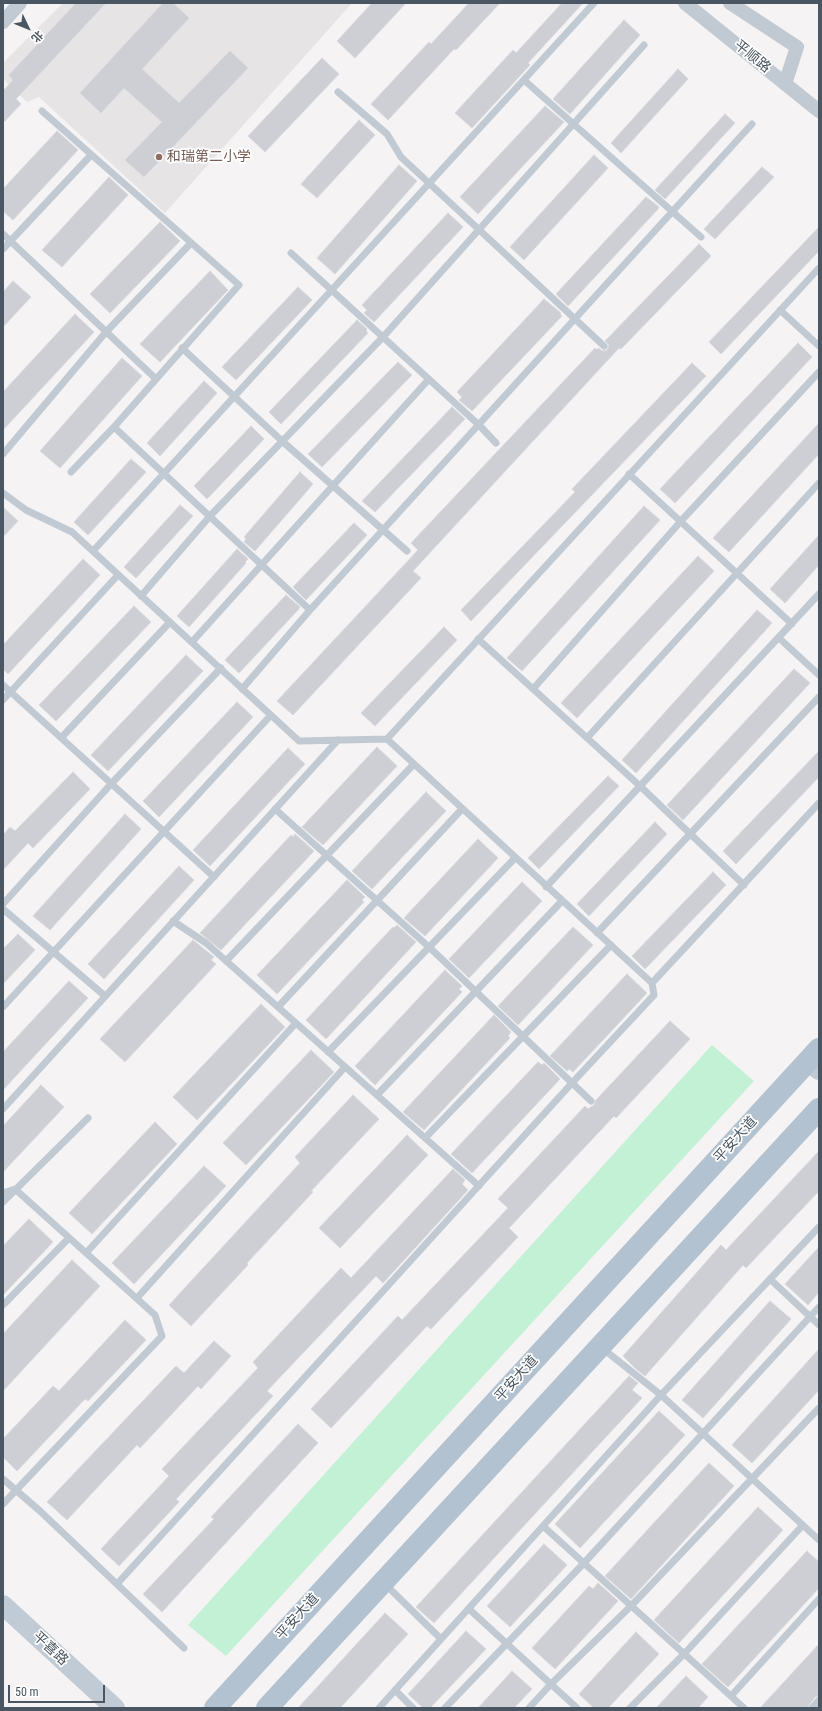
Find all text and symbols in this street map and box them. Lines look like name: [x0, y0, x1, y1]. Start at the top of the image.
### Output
north arrow: [8, 8, 48, 48]
text: 北: [29, 28, 46, 45]
street label: 平顺路: [730, 37, 774, 77]
place label: 和瑞第二小学: [167, 149, 251, 165]
marker: 和瑞第二小学: [154, 152, 164, 162]
street label: 平安大道: [711, 1114, 761, 1166]
street label: 平安大道: [492, 1353, 542, 1405]
street label: 平安大道: [273, 1591, 323, 1643]
street label: 平喜路: [29, 1629, 71, 1669]
scale bar: [10, 1677, 107, 1703]
text: 50 m: [15, 1685, 39, 1699]

